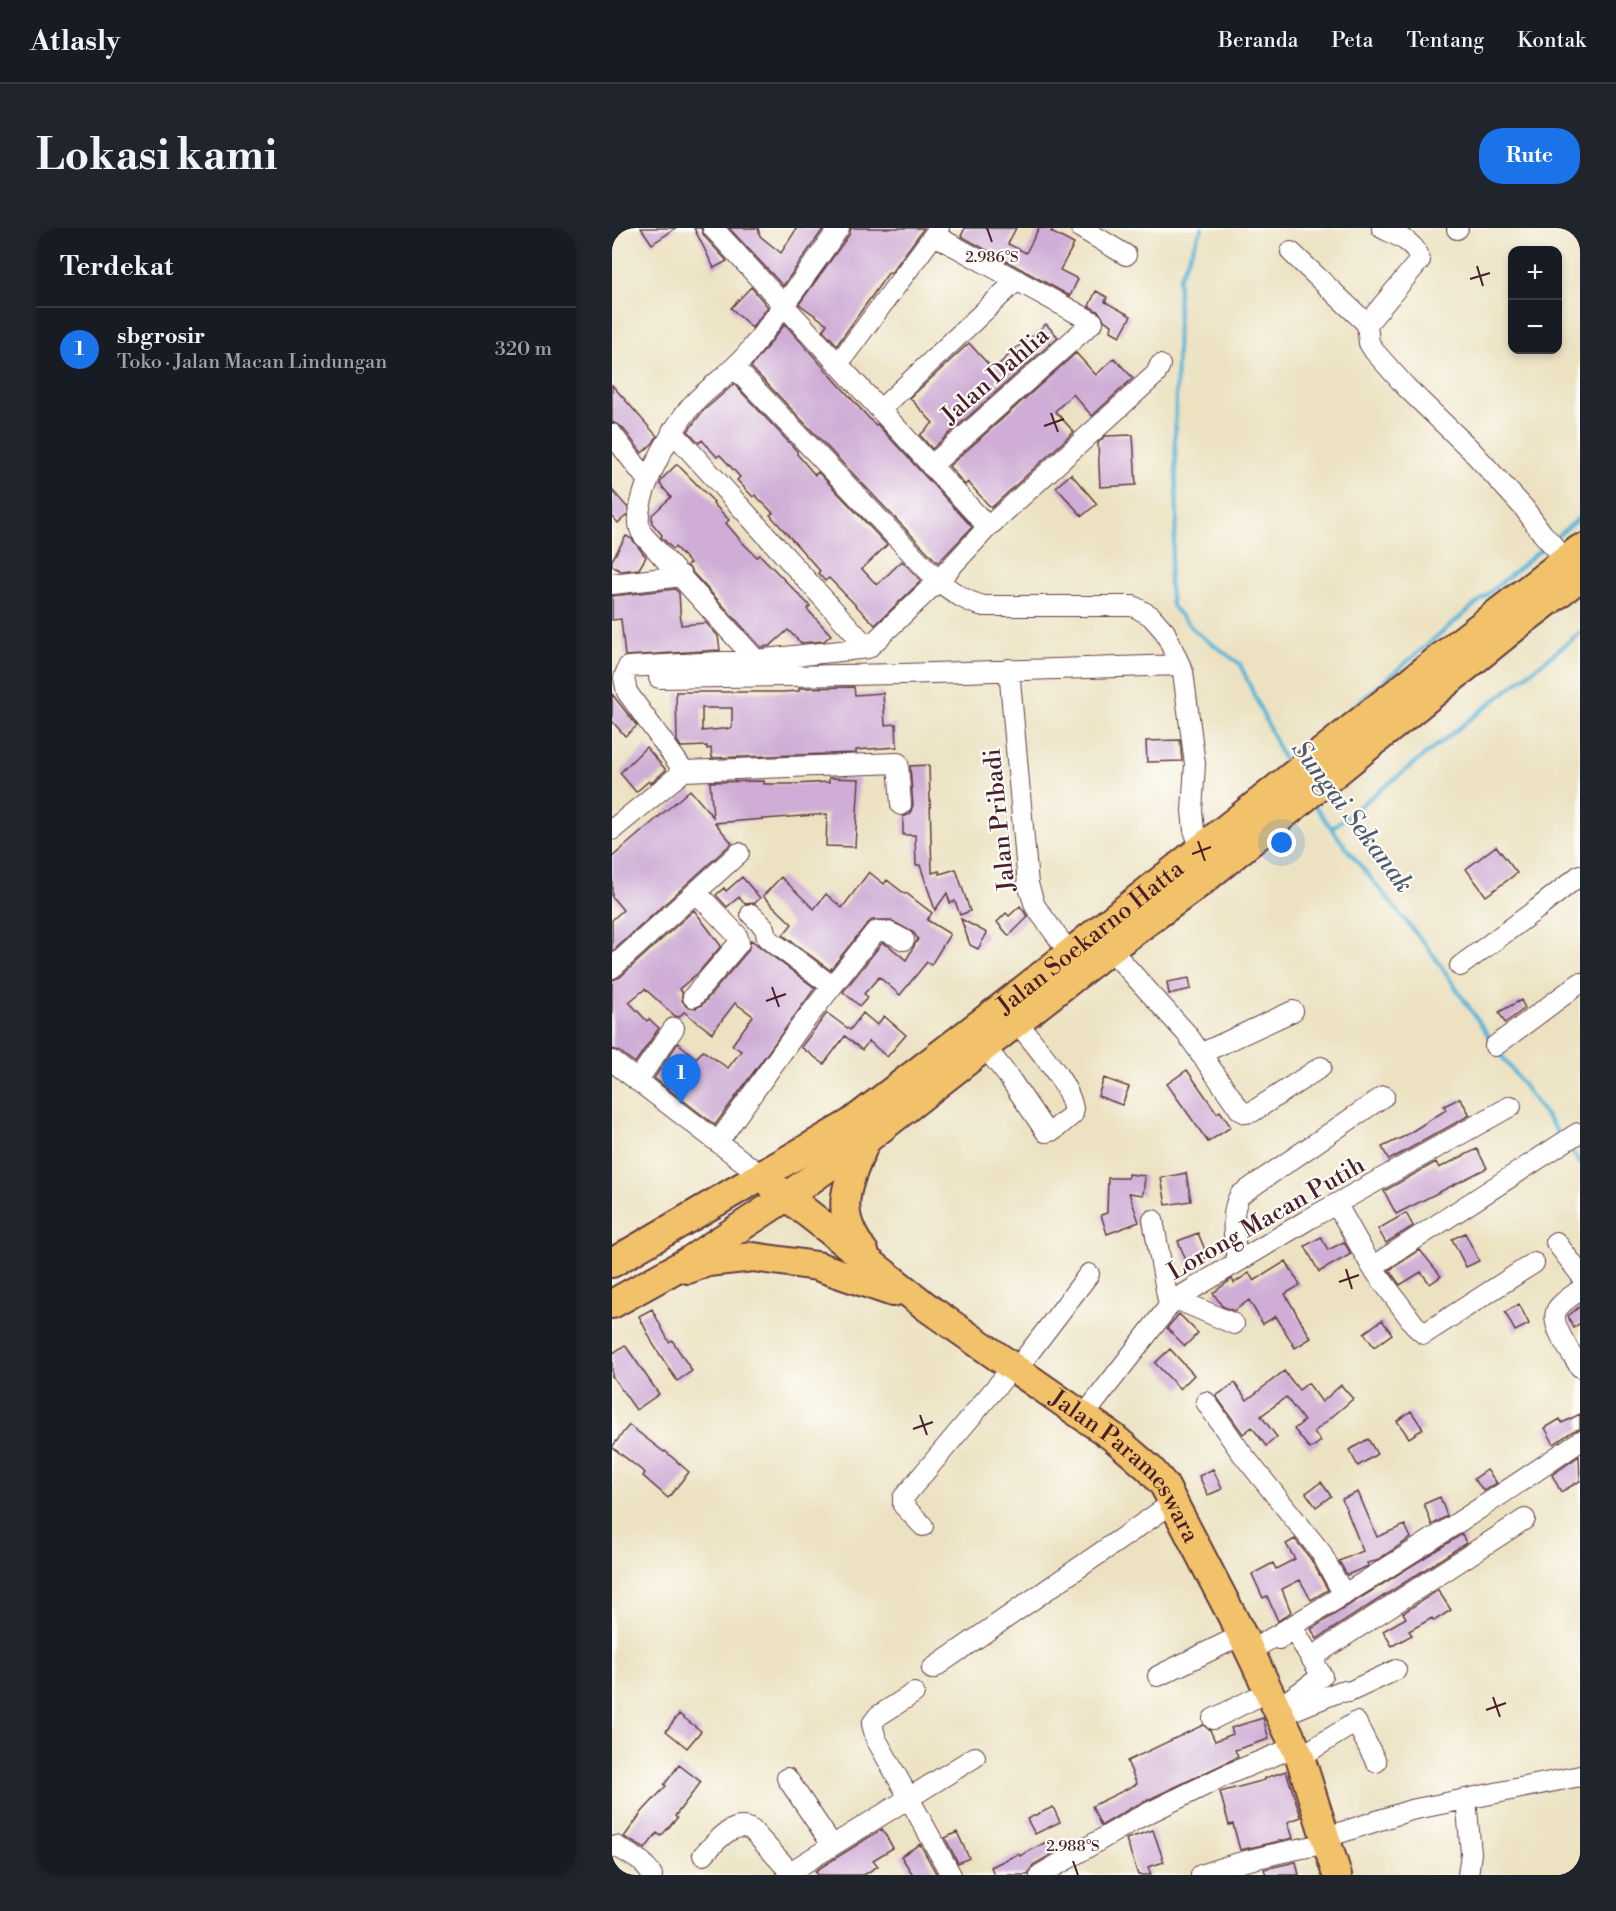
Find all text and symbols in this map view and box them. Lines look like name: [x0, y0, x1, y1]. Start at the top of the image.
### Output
text: Atlasly: [30, 24, 120, 59]
text: Beranda: [1218, 28, 1298, 54]
text: Peta: [1331, 28, 1373, 54]
text: Tentang: [1406, 28, 1484, 54]
text: Kontak: [1517, 28, 1586, 54]
button: Rute: [1479, 128, 1580, 184]
text: Lokasi kami: [36, 130, 277, 183]
map controls: [1508, 246, 1562, 354]
button: +: [1508, 246, 1562, 300]
text: 2.986°S: [965, 248, 1019, 267]
text: Terdekat: [60, 251, 173, 283]
button: −: [1508, 300, 1562, 354]
street label: Jalan Dahlia: [935, 320, 1056, 431]
text: sbgrosir: [117, 323, 205, 350]
text: 1: [75, 337, 84, 362]
text: 320 m: [495, 337, 552, 362]
text: Toko · Jalan Macan Lindungan: [117, 350, 387, 375]
water label: Sungai Sekanak: [1284, 734, 1420, 899]
street label: Jalan Pribadi: [978, 747, 1023, 894]
your location: [1267, 828, 1296, 857]
street label: Jalan Soekarno Hatta: [991, 854, 1191, 1022]
pin: 1: [662, 1054, 700, 1104]
street label: Lorong Macan Putih: [1163, 1150, 1370, 1287]
street label: Jalan Parameswara: [1043, 1383, 1206, 1549]
text: 2.988°S: [1046, 1837, 1100, 1856]

